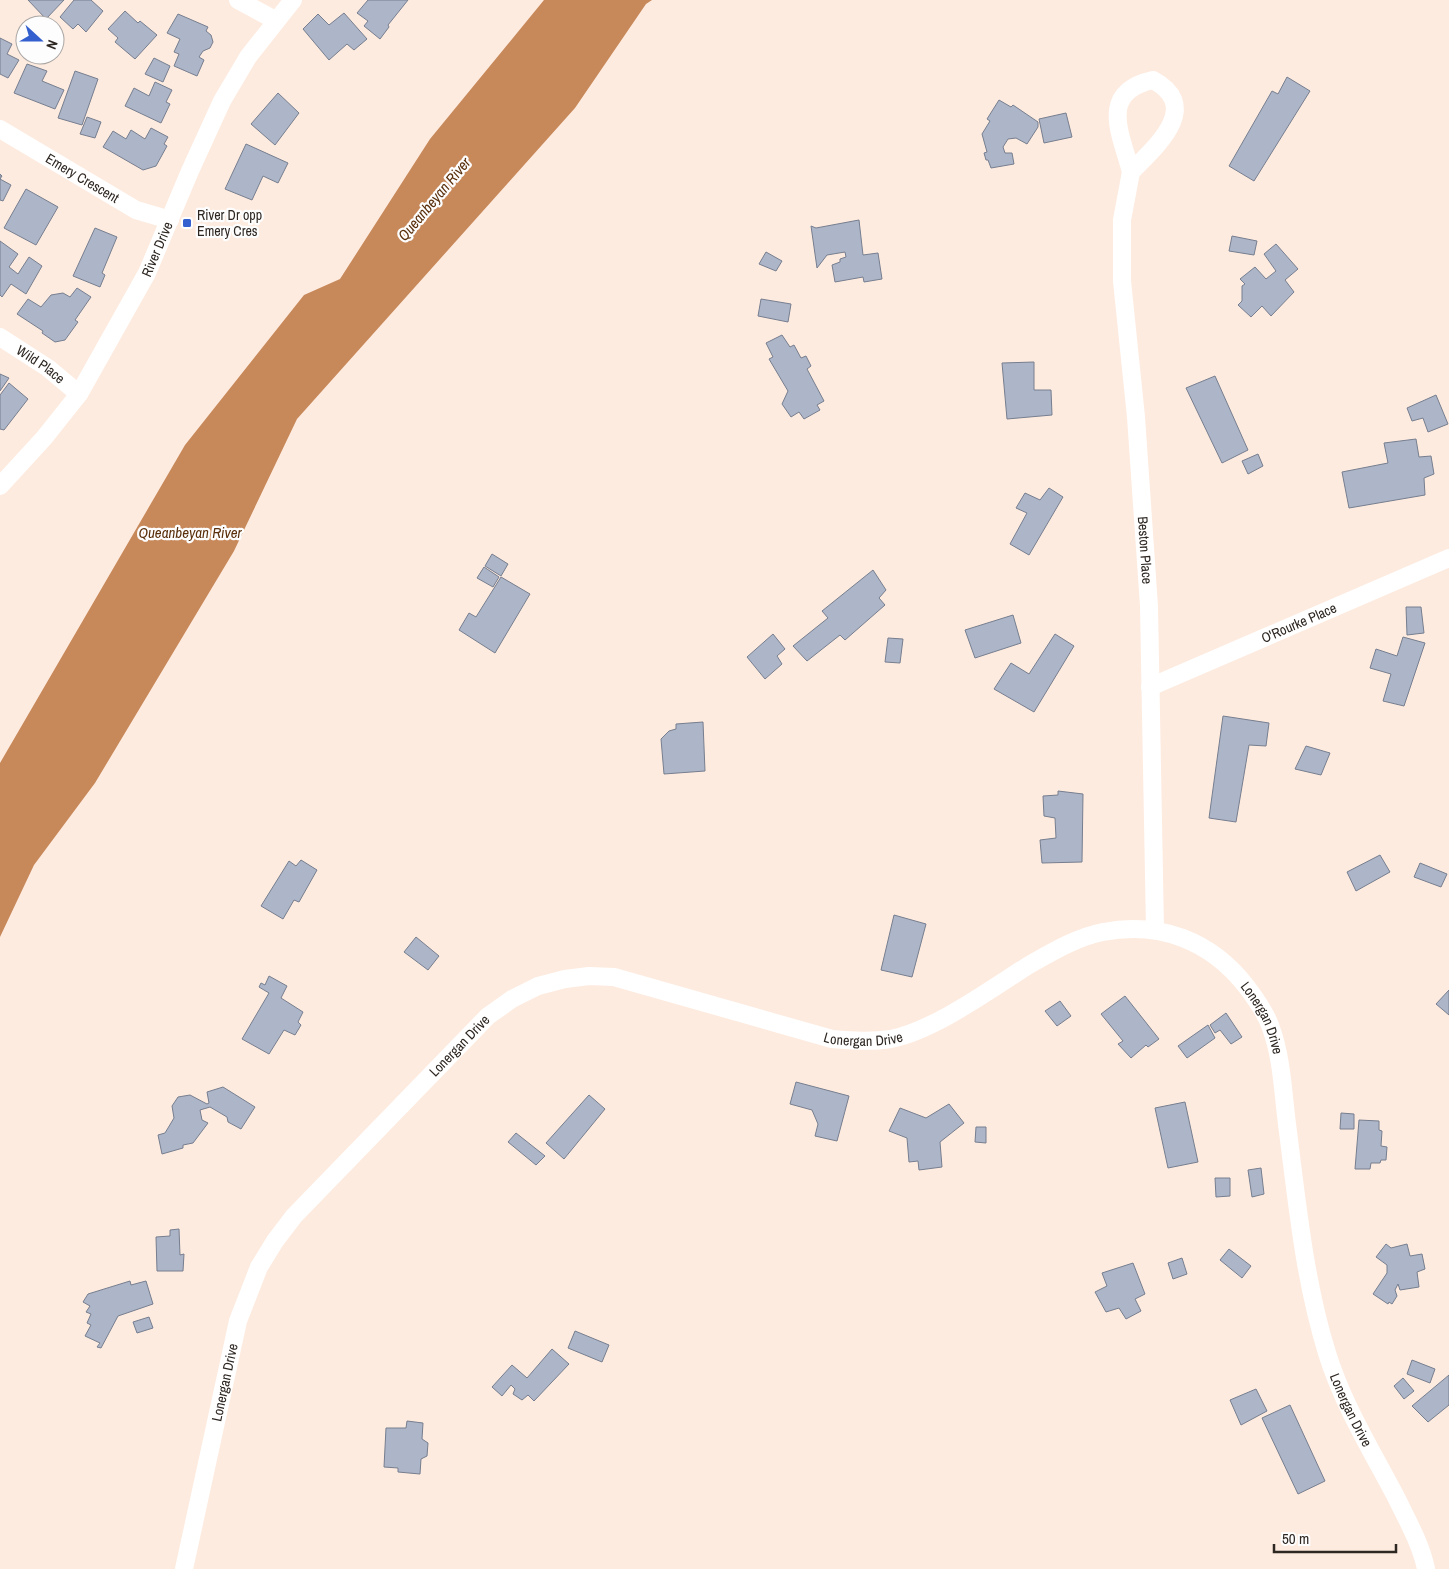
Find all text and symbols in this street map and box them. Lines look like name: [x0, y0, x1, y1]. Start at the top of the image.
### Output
north arrow: [15, 15, 65, 65]
text: N: [42, 38, 62, 52]
street label: Emery Crescent: [42, 149, 122, 207]
water label: Queanbeyan River: [393, 152, 476, 245]
place label: River Dr opp Emery Cres: [197, 206, 262, 240]
marker: River Dr opp Emery Cres: [181, 217, 193, 229]
street label: River Drive: [137, 219, 177, 279]
street label: Wild Place: [13, 341, 69, 387]
street label: Beston Place: [1134, 516, 1156, 585]
water label: Queanbeyan River: [138, 522, 243, 543]
street label: O'Rourke Place: [1258, 599, 1339, 647]
street label: Lonergan Drive: [1237, 978, 1287, 1056]
street label: Lonergan Drive: [425, 1011, 493, 1080]
street label: Lonergan Drive: [822, 1027, 905, 1050]
street label: Lonergan Drive: [207, 1342, 242, 1423]
street label: Lonergan Drive: [1326, 1371, 1376, 1450]
scale bar: [1274, 1522, 1396, 1554]
text: 50 m: [1282, 1528, 1309, 1549]

